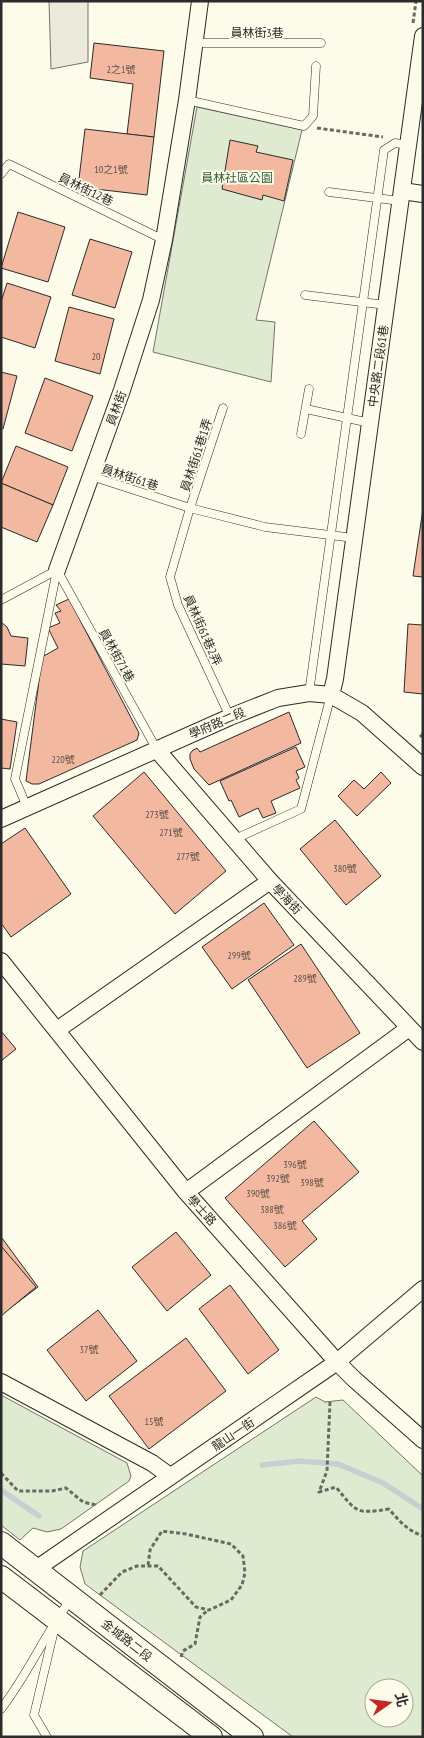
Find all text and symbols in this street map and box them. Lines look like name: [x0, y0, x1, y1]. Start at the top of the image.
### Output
street label: 員林街3巷: [230, 25, 284, 40]
house number: 2之1號: [107, 63, 136, 76]
house number: 10之1號: [94, 163, 128, 176]
street label: 員林街12巷: [56, 169, 116, 209]
park label: 員林社區公園: [201, 170, 273, 185]
street label: 中央路二段61巷: [365, 324, 391, 408]
house number: 20: [92, 350, 101, 363]
street label: 員林街: [103, 389, 129, 427]
street label: 員林街61巷1弄: [177, 416, 215, 494]
street label: 員林街61巷: [100, 461, 160, 493]
street label: 員林街61巷2弄: [181, 592, 225, 668]
street label: 員林街71巷: [96, 626, 138, 684]
street label: 學府路二段: [186, 704, 248, 742]
house number: 220號: [51, 753, 75, 766]
house number: 273號: [145, 808, 169, 821]
house number: 271號: [159, 826, 183, 839]
house number: 277號: [176, 850, 200, 863]
house number: 380號: [333, 862, 357, 875]
street label: 學海街: [269, 881, 305, 917]
house number: 299號: [227, 949, 251, 962]
house number: 289號: [293, 972, 317, 985]
house number: 396號: [283, 1158, 307, 1171]
house number: 392號: [266, 1172, 290, 1185]
house number: 398號: [300, 1176, 324, 1189]
house number: 390號: [246, 1187, 270, 1200]
street label: 學士路: [184, 1192, 220, 1228]
house number: 388號: [260, 1203, 284, 1216]
house number: 386號: [273, 1219, 297, 1232]
house number: 37號: [80, 1343, 99, 1356]
street label: 龍山一街: [209, 1414, 257, 1454]
house number: 15號: [145, 1415, 164, 1428]
street label: 金城路二段: [99, 1616, 155, 1664]
north arrow: [364, 1678, 414, 1728]
text: 北: [391, 1691, 412, 1709]

